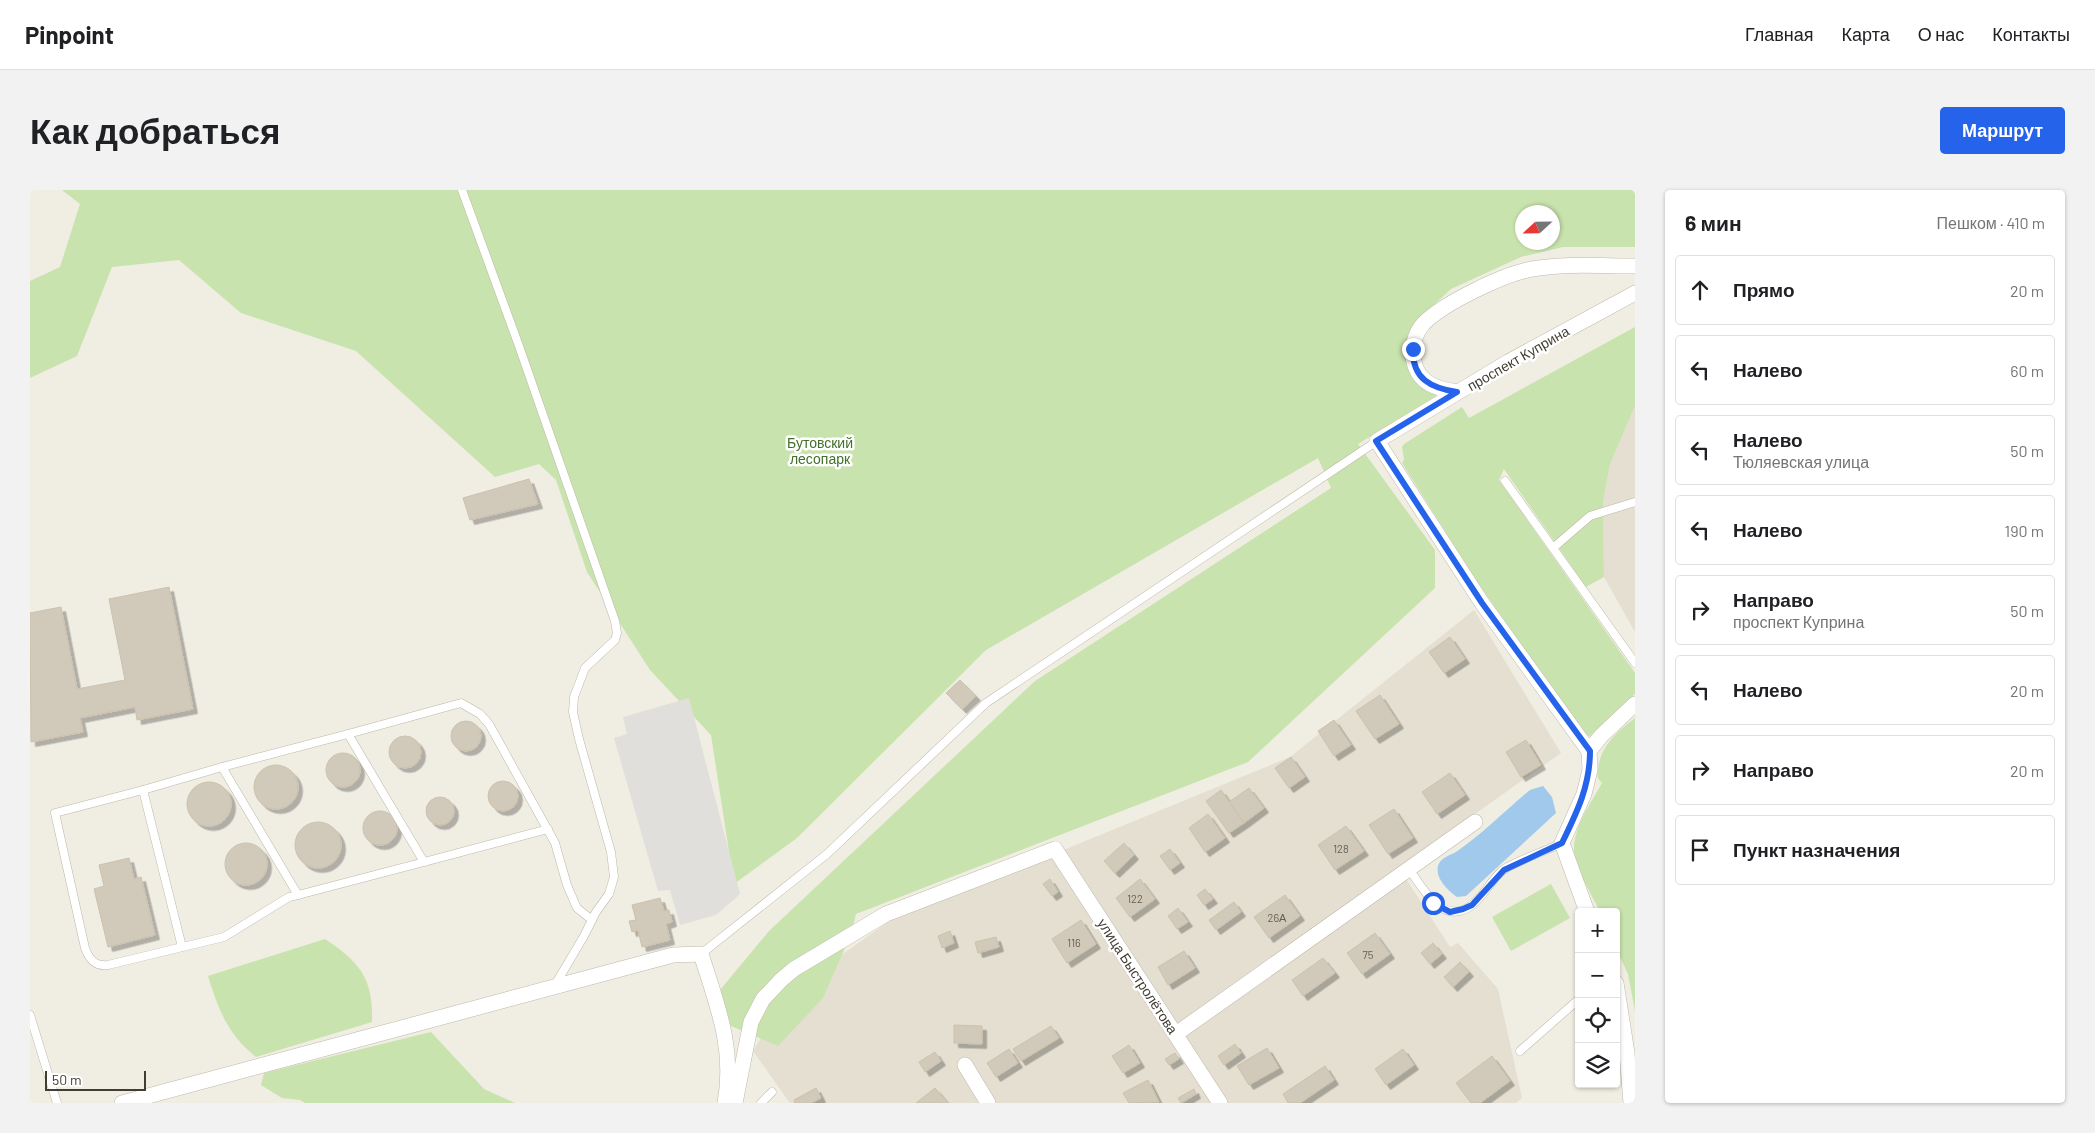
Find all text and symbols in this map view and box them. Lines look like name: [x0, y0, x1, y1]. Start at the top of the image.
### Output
text: Pinpoint: [25, 20, 114, 49]
text: Главная: [1745, 23, 1814, 45]
text: Карта: [1842, 23, 1890, 45]
text: О нас: [1918, 23, 1964, 45]
text: Контакты: [1992, 23, 2070, 45]
button: Маршрут: [1940, 107, 2065, 154]
text: Как добраться: [30, 109, 280, 151]
north arrow: [1515, 205, 1560, 250]
text: 6 мин: [1685, 210, 1742, 235]
text: Пешком · 410 m: [1937, 213, 2045, 232]
icon: ahead: [1686, 276, 1714, 304]
text: Прямо: [1733, 278, 1795, 301]
text: 20 m: [2010, 281, 2044, 300]
street label: проспект Куприна: [1464, 322, 1572, 394]
route end: [1402, 338, 1425, 361]
icon: left: [1686, 356, 1714, 384]
text: Налево: [1733, 358, 1803, 381]
text: 60 m: [2010, 361, 2044, 380]
text: Налево: [1733, 428, 1803, 451]
park label: Бутовский лесопарк: [787, 434, 853, 467]
icon: left: [1686, 436, 1714, 464]
text: 50 m: [2010, 441, 2044, 460]
text: Тюляевская улица: [1733, 452, 1869, 471]
icon: left: [1686, 516, 1714, 544]
text: Налево: [1733, 518, 1803, 541]
text: 190 m: [2005, 521, 2044, 540]
text: Направо: [1733, 588, 1814, 611]
icon: right: [1686, 596, 1714, 624]
text: 50 m: [2010, 601, 2044, 620]
text: проспект Куприна: [1733, 612, 1864, 631]
icon: left: [1686, 676, 1714, 704]
text: Налево: [1733, 678, 1803, 701]
text: 20 m: [2010, 681, 2044, 700]
icon: right: [1686, 756, 1714, 784]
text: Направо: [1733, 758, 1814, 781]
text: 20 m: [2010, 761, 2044, 780]
icon: arrive: [1686, 836, 1714, 864]
text: Пункт назначения: [1733, 838, 1900, 861]
house number: 128: [1333, 842, 1349, 855]
house number: 122: [1127, 892, 1143, 905]
route start: [1422, 892, 1445, 915]
map controls: [1575, 908, 1620, 1088]
button: +: [1575, 908, 1620, 953]
house number: 26А: [1268, 911, 1287, 924]
street label: улица Быстролётова: [1094, 915, 1182, 1037]
house number: 116: [1067, 936, 1081, 949]
house number: 75: [1363, 948, 1374, 961]
button: −: [1575, 953, 1620, 998]
button: locate: [1575, 998, 1620, 1043]
button: layers: [1575, 1043, 1620, 1088]
scale bar: [45, 1068, 146, 1091]
text: 50 m: [52, 1071, 81, 1088]

